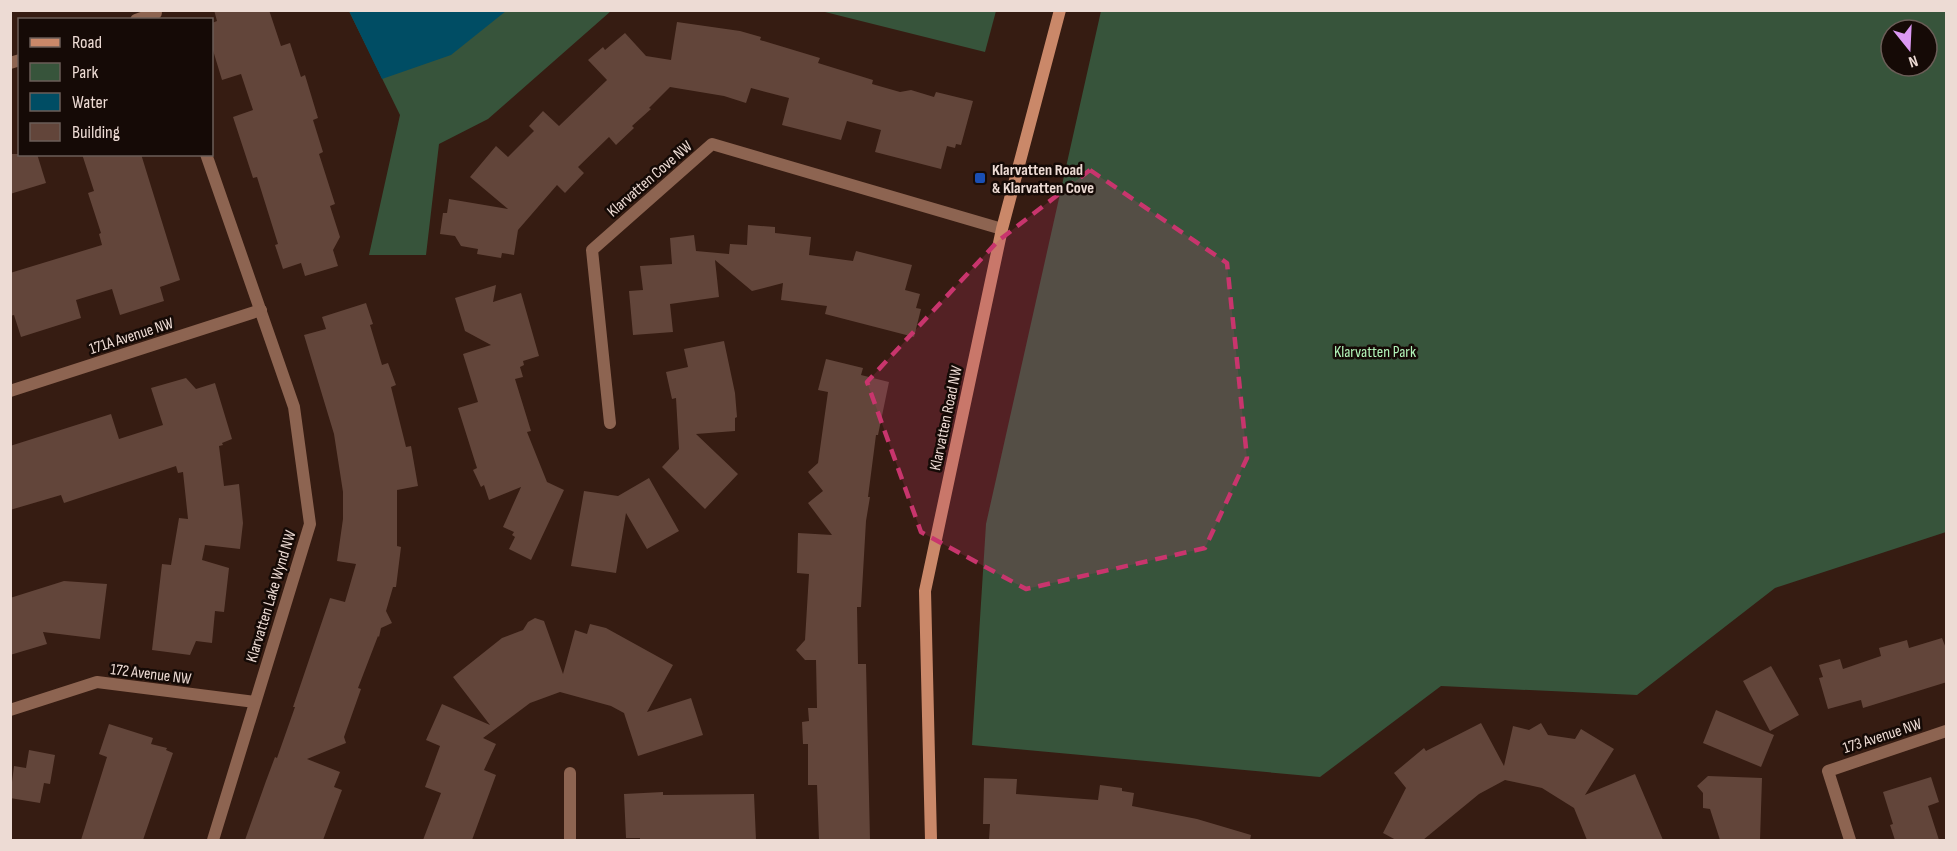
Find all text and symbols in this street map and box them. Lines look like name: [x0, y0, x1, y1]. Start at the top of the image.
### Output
legend: [18, 18, 213, 156]
north arrow: [1879, 18, 1939, 78]
text: Road: [72, 32, 102, 53]
text: N: [1906, 50, 1920, 71]
text: Park: [72, 62, 98, 83]
text: Water: [72, 92, 108, 113]
text: Building: [72, 122, 120, 143]
street label: Klarvatten Cove NW: [604, 137, 697, 221]
place label: Klarvatten Road & Klarvatten Cove: [992, 161, 1094, 198]
marker: Klarvatten Road & Klarvatten Cove: [973, 171, 987, 185]
street label: 171A Avenue NW: [87, 314, 177, 359]
park label: Klarvatten Park: [1334, 343, 1416, 362]
street label: Klarvatten Road NW: [926, 364, 967, 472]
street label: Klarvatten Lake Wynd NW: [242, 528, 301, 665]
street label: 172 Avenue NW: [109, 660, 193, 689]
street label: 173 Avenue NW: [1841, 715, 1925, 758]

